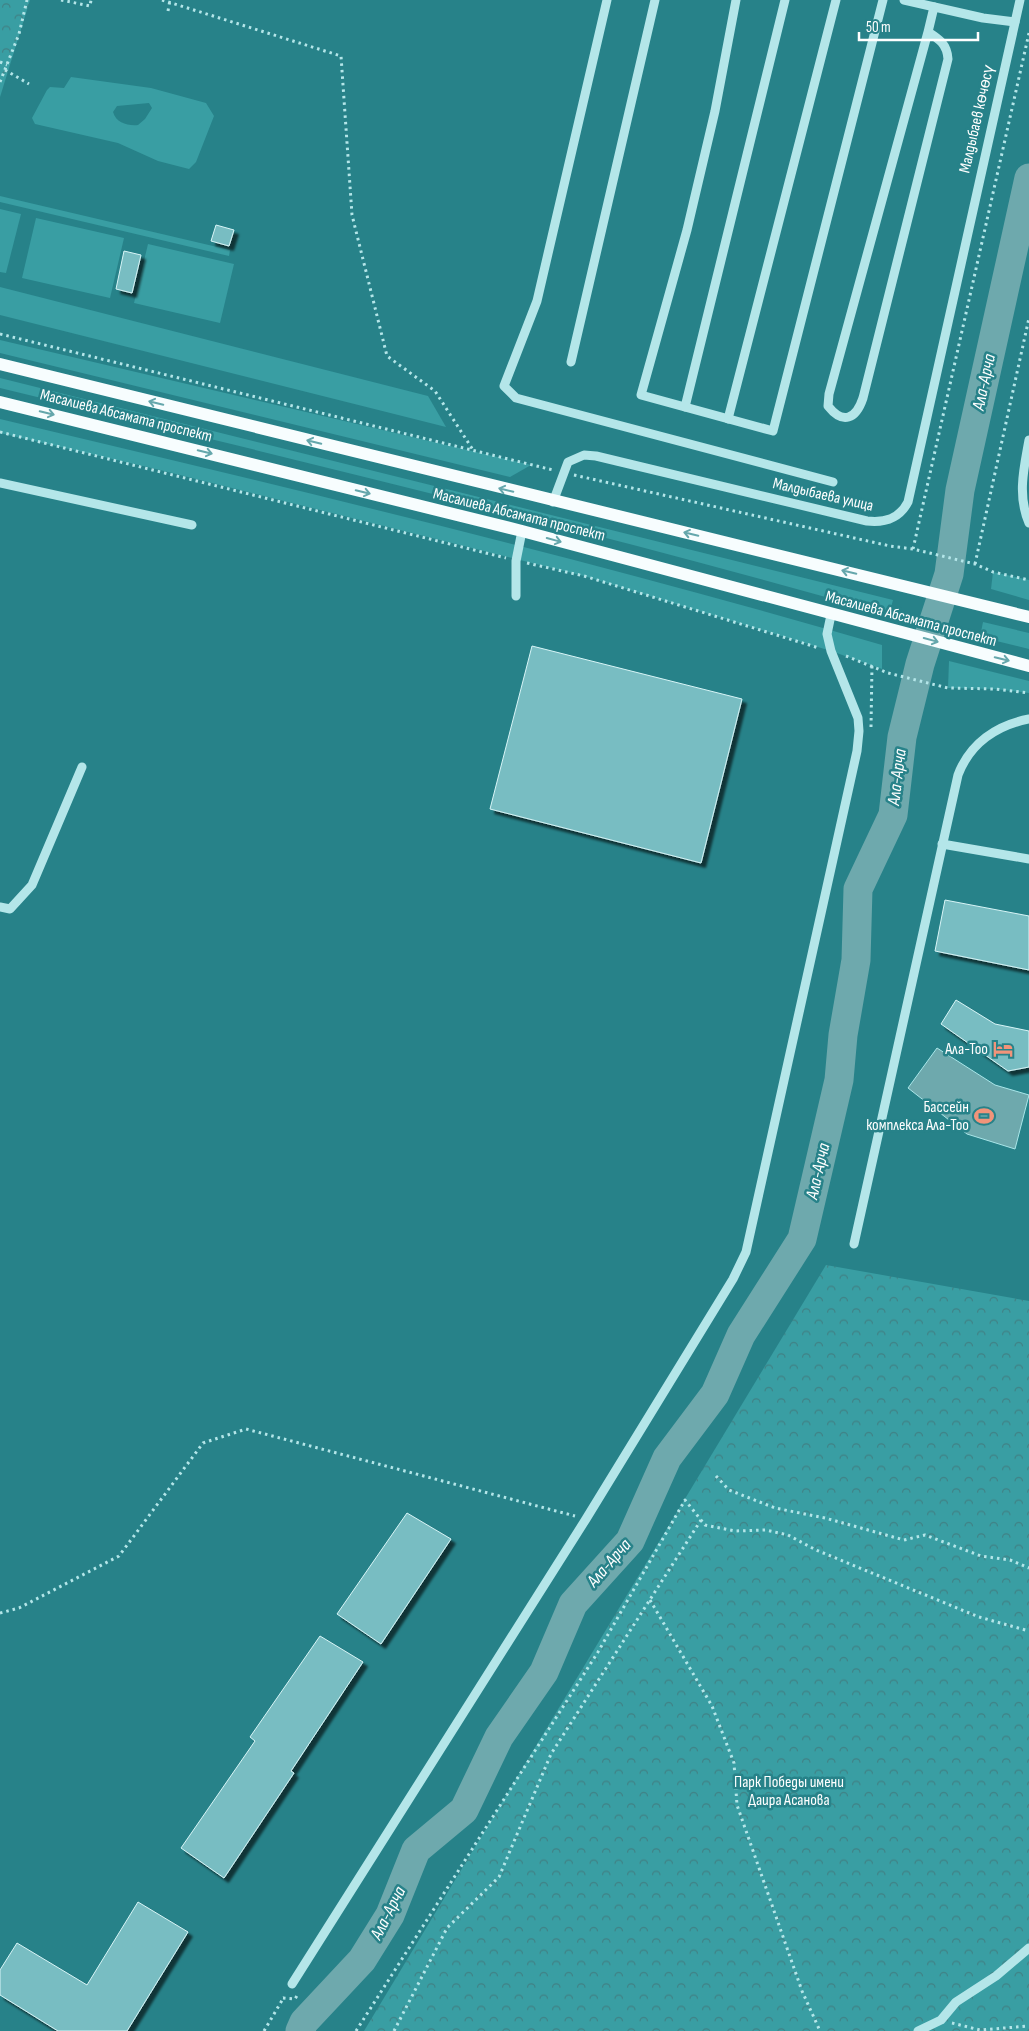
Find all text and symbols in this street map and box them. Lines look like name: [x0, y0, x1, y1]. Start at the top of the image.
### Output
scale bar: [859, 10, 978, 42]
text: 50 m: [866, 18, 891, 37]
street label: Малдыбаев көчөсү: [955, 63, 999, 175]
water label: Ала-Арча: [968, 351, 1000, 413]
street label: Масалиева Абсамата проспект: [38, 385, 214, 447]
one-way arrow: [149, 398, 165, 407]
one-way arrow: [39, 409, 55, 418]
one-way arrow: [306, 437, 322, 446]
one-way arrow: [197, 448, 213, 458]
street label: Малдыбаева улица: [771, 474, 875, 516]
street label: Масалиева Абсамата проспект: [431, 484, 607, 546]
one-way arrow: [498, 485, 514, 494]
one-way arrow: [354, 487, 370, 497]
one-way arrow: [684, 529, 700, 538]
one-way arrow: [546, 535, 562, 545]
one-way arrow: [842, 567, 858, 576]
street label: Масалиева Абсамата проспект: [823, 587, 999, 651]
one-way arrow: [922, 636, 938, 646]
one-way arrow: [994, 655, 1010, 664]
water label: Ала-Арча: [883, 747, 911, 807]
hotel icon: Ала-Тоо: [992, 1038, 1014, 1060]
place label: Ала-Тоо: [944, 1040, 988, 1059]
place label: Бассейн комплекса Ала-Тоо: [866, 1098, 969, 1135]
sports icon: Бассейн комплекса Ала-Тоо: [973, 1105, 995, 1127]
water label: Ала-Арча: [801, 1140, 835, 1202]
water label: Ала-Арча: [582, 1534, 636, 1592]
park label: Парк Победы имени Даира Асанова: [734, 1773, 844, 1810]
water label: Ала-Арча: [365, 1882, 411, 1944]

